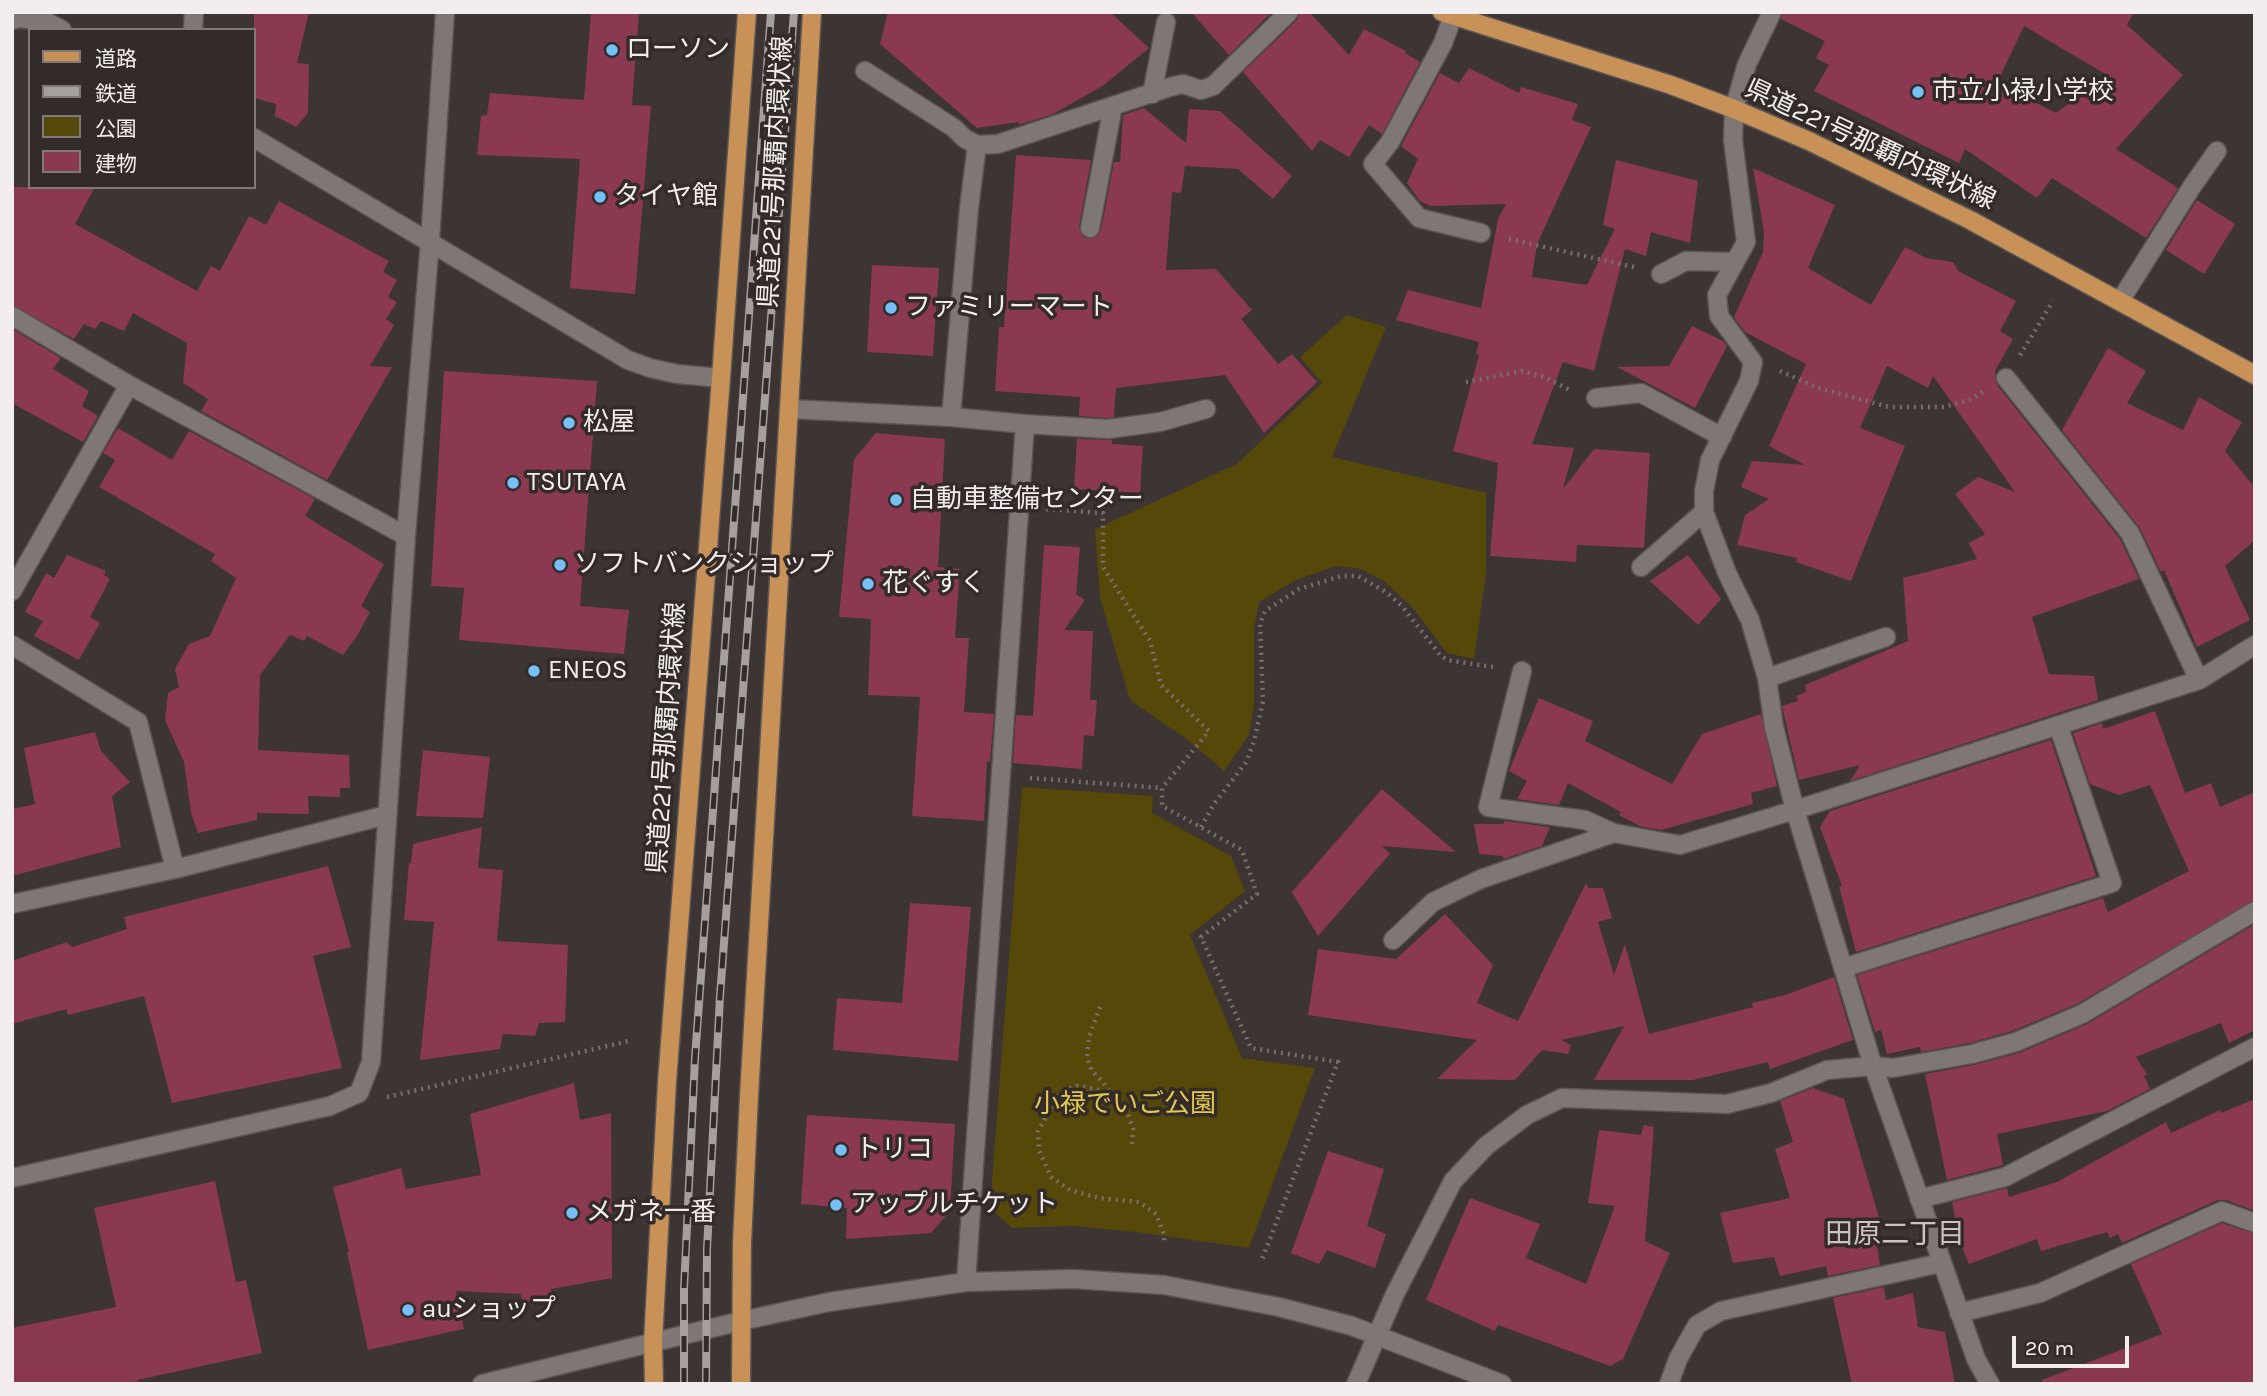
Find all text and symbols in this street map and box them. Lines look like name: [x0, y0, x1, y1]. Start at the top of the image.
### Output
legend: [28, 28, 256, 189]
place label: ローソン: [626, 34, 730, 66]
street label: 県道221号那覇内環状線: [753, 35, 799, 309]
marker: ローソン: [604, 42, 620, 58]
text: 道路: [95, 47, 137, 71]
street label: 県道221号那覇内環状線: [1740, 73, 2000, 217]
place label: 市立小禄小学校: [1932, 76, 2114, 108]
text: 鉄道: [95, 82, 137, 106]
marker: 市立小禄小学校: [1910, 84, 1926, 100]
text: 公園: [95, 117, 137, 141]
text: 建物: [95, 152, 137, 176]
place label: タイヤ館: [614, 181, 718, 213]
marker: タイヤ館: [592, 189, 608, 205]
place label: ファミリーマート: [905, 292, 1113, 324]
marker: ファミリーマート: [883, 300, 899, 316]
place label: 松屋: [583, 407, 635, 439]
marker: 松屋: [561, 415, 577, 431]
place label: TSUTAYA: [527, 467, 626, 499]
marker: TSUTAYA: [505, 475, 521, 491]
place label: 自動車整備センター: [910, 484, 1144, 516]
marker: 自動車整備センター: [888, 492, 904, 508]
place label: ソフトバンクショップ: [574, 549, 834, 581]
marker: ソフトバンクショップ: [552, 557, 568, 573]
place label: 花ぐすく: [882, 568, 986, 600]
marker: 花ぐすく: [860, 576, 876, 592]
street label: 県道221号那覇内環状線: [642, 601, 692, 875]
place label: ENEOS: [548, 655, 628, 687]
marker: ENEOS: [526, 663, 542, 679]
park label: 小禄でいご公園: [1034, 1089, 1216, 1121]
place label: トリコ: [855, 1134, 933, 1166]
marker: トリコ: [833, 1142, 849, 1158]
place label: アップルチケット: [850, 1189, 1058, 1221]
place label: メガネ一番: [586, 1197, 716, 1229]
marker: アップルチケット: [828, 1197, 844, 1213]
marker: メガネ一番: [564, 1205, 580, 1221]
district label: 田原二丁目: [1825, 1218, 1965, 1252]
place label: auショップ: [422, 1294, 556, 1326]
marker: auショップ: [400, 1302, 416, 1318]
scale bar: [2015, 1322, 2132, 1366]
text: 20 m: [2025, 1336, 2074, 1360]

